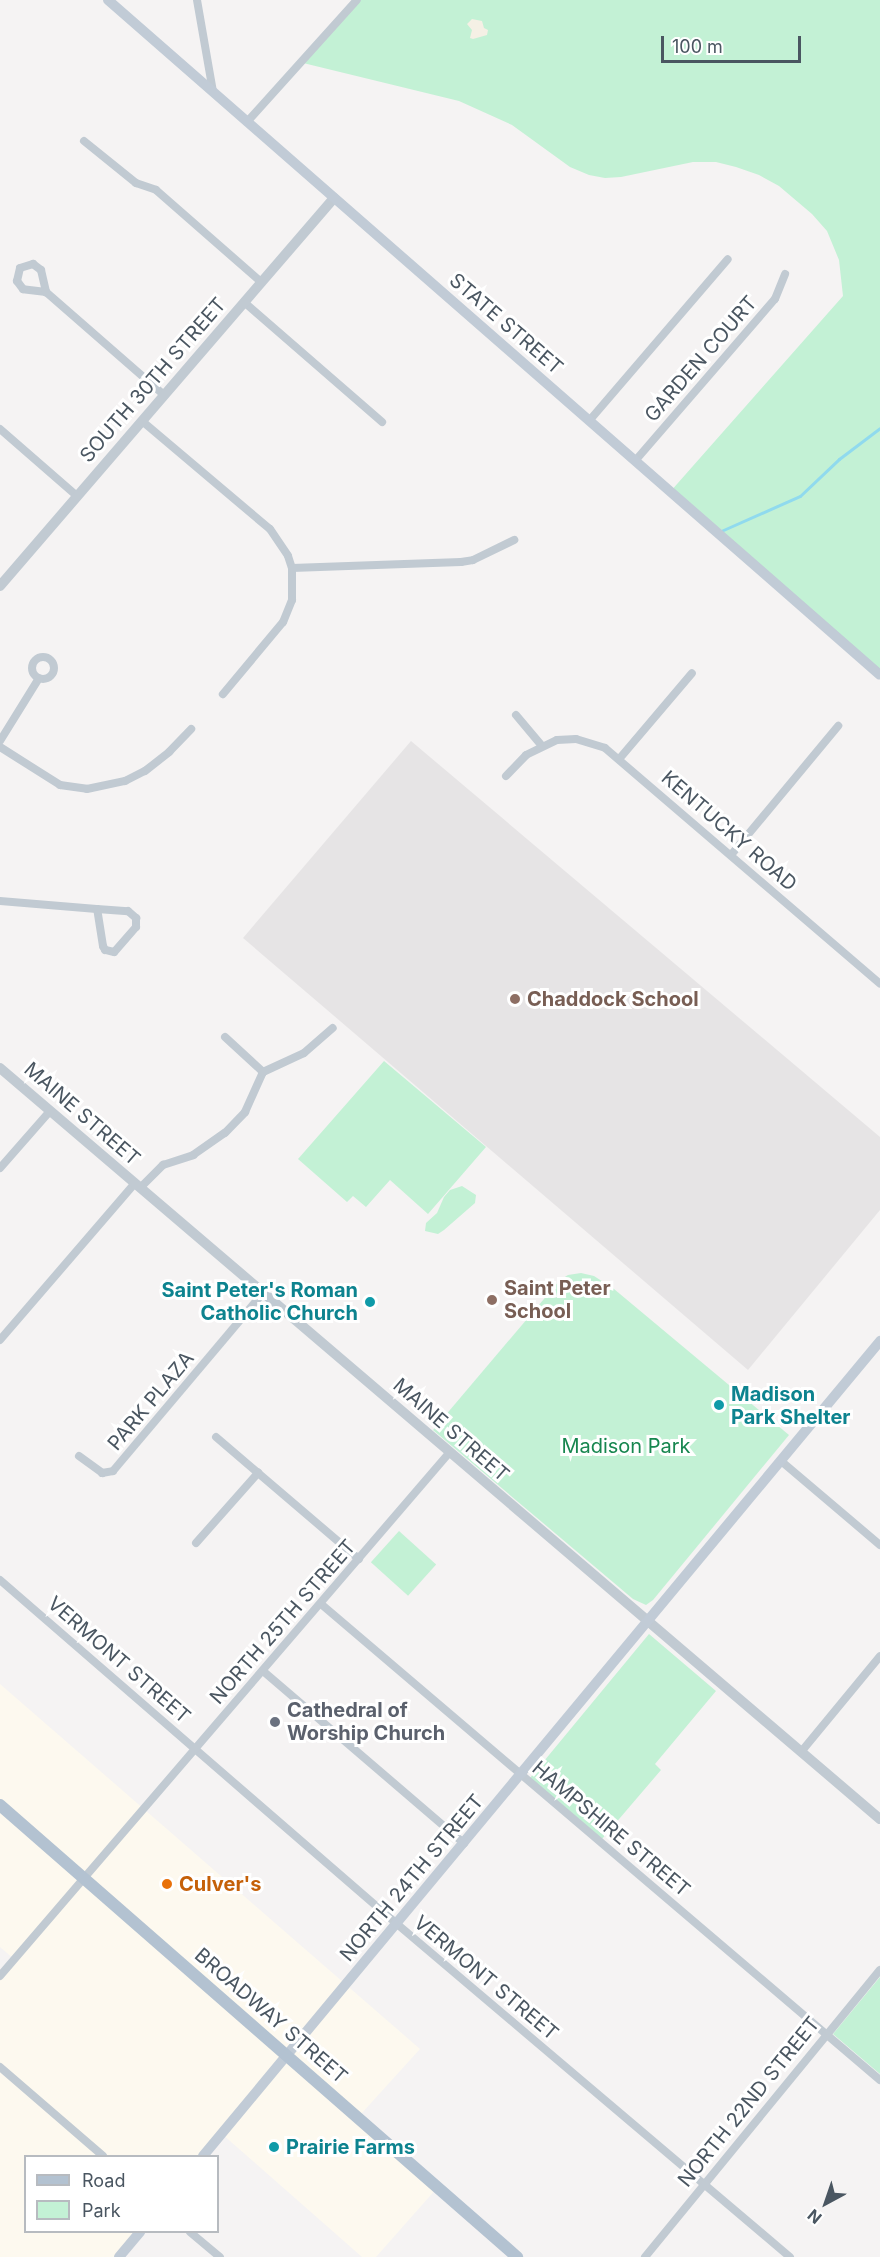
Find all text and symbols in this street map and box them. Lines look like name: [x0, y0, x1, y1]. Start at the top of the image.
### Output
scale bar: [664, 24, 804, 62]
text: 100 m: [672, 36, 723, 57]
street label: STATE STREET: [444, 268, 568, 380]
street label: GARDEN COURT: [640, 291, 762, 427]
street label: SOUTH 30TH STREET: [75, 293, 231, 467]
street label: KENTUCKY ROAD: [656, 766, 802, 896]
place label: Chaddock School: [527, 987, 699, 1011]
marker: Chaddock School: [508, 992, 522, 1006]
street label: MAINE STREET: [19, 1057, 145, 1171]
place label: Saint Peter School: [504, 1276, 611, 1323]
place label: Saint Peter's Roman Catholic Church: [161, 1278, 358, 1325]
marker: Saint Peter School: [485, 1293, 499, 1307]
marker: Saint Peter's Roman Catholic Church: [363, 1295, 377, 1309]
street label: PARK PLAZA: [103, 1347, 199, 1455]
street label: MAINE STREET: [388, 1373, 514, 1487]
place label: Madison Park Shelter: [731, 1382, 850, 1429]
marker: Madison Park Shelter: [712, 1398, 726, 1412]
park label: Madison Park: [561, 1434, 691, 1458]
street label: NORTH 25TH STREET: [205, 1535, 361, 1709]
street label: VERMONT STREET: [43, 1591, 195, 1729]
place label: Cathedral of Worship Church: [287, 1698, 445, 1745]
marker: Cathedral of Worship Church: [268, 1715, 282, 1729]
street label: HAMPSHIRE STREET: [527, 1756, 695, 1902]
street label: NORTH 24TH STREET: [335, 1790, 489, 1966]
place label: Culver's: [179, 1872, 261, 1896]
marker: Culver's: [160, 1877, 174, 1891]
street label: VERMONT STREET: [409, 1911, 563, 2045]
street label: BROADWAY STREET: [190, 1943, 352, 2089]
street label: NORTH 22ND STREET: [673, 2012, 825, 2192]
place label: Prairie Farms: [286, 2135, 415, 2159]
marker: Prairie Farms: [267, 2140, 281, 2154]
legend: [24, 2155, 219, 2233]
text: Road: [82, 2170, 125, 2191]
north arrow: [796, 2173, 856, 2233]
text: Park: [82, 2200, 121, 2221]
text: N: [803, 2205, 826, 2228]

